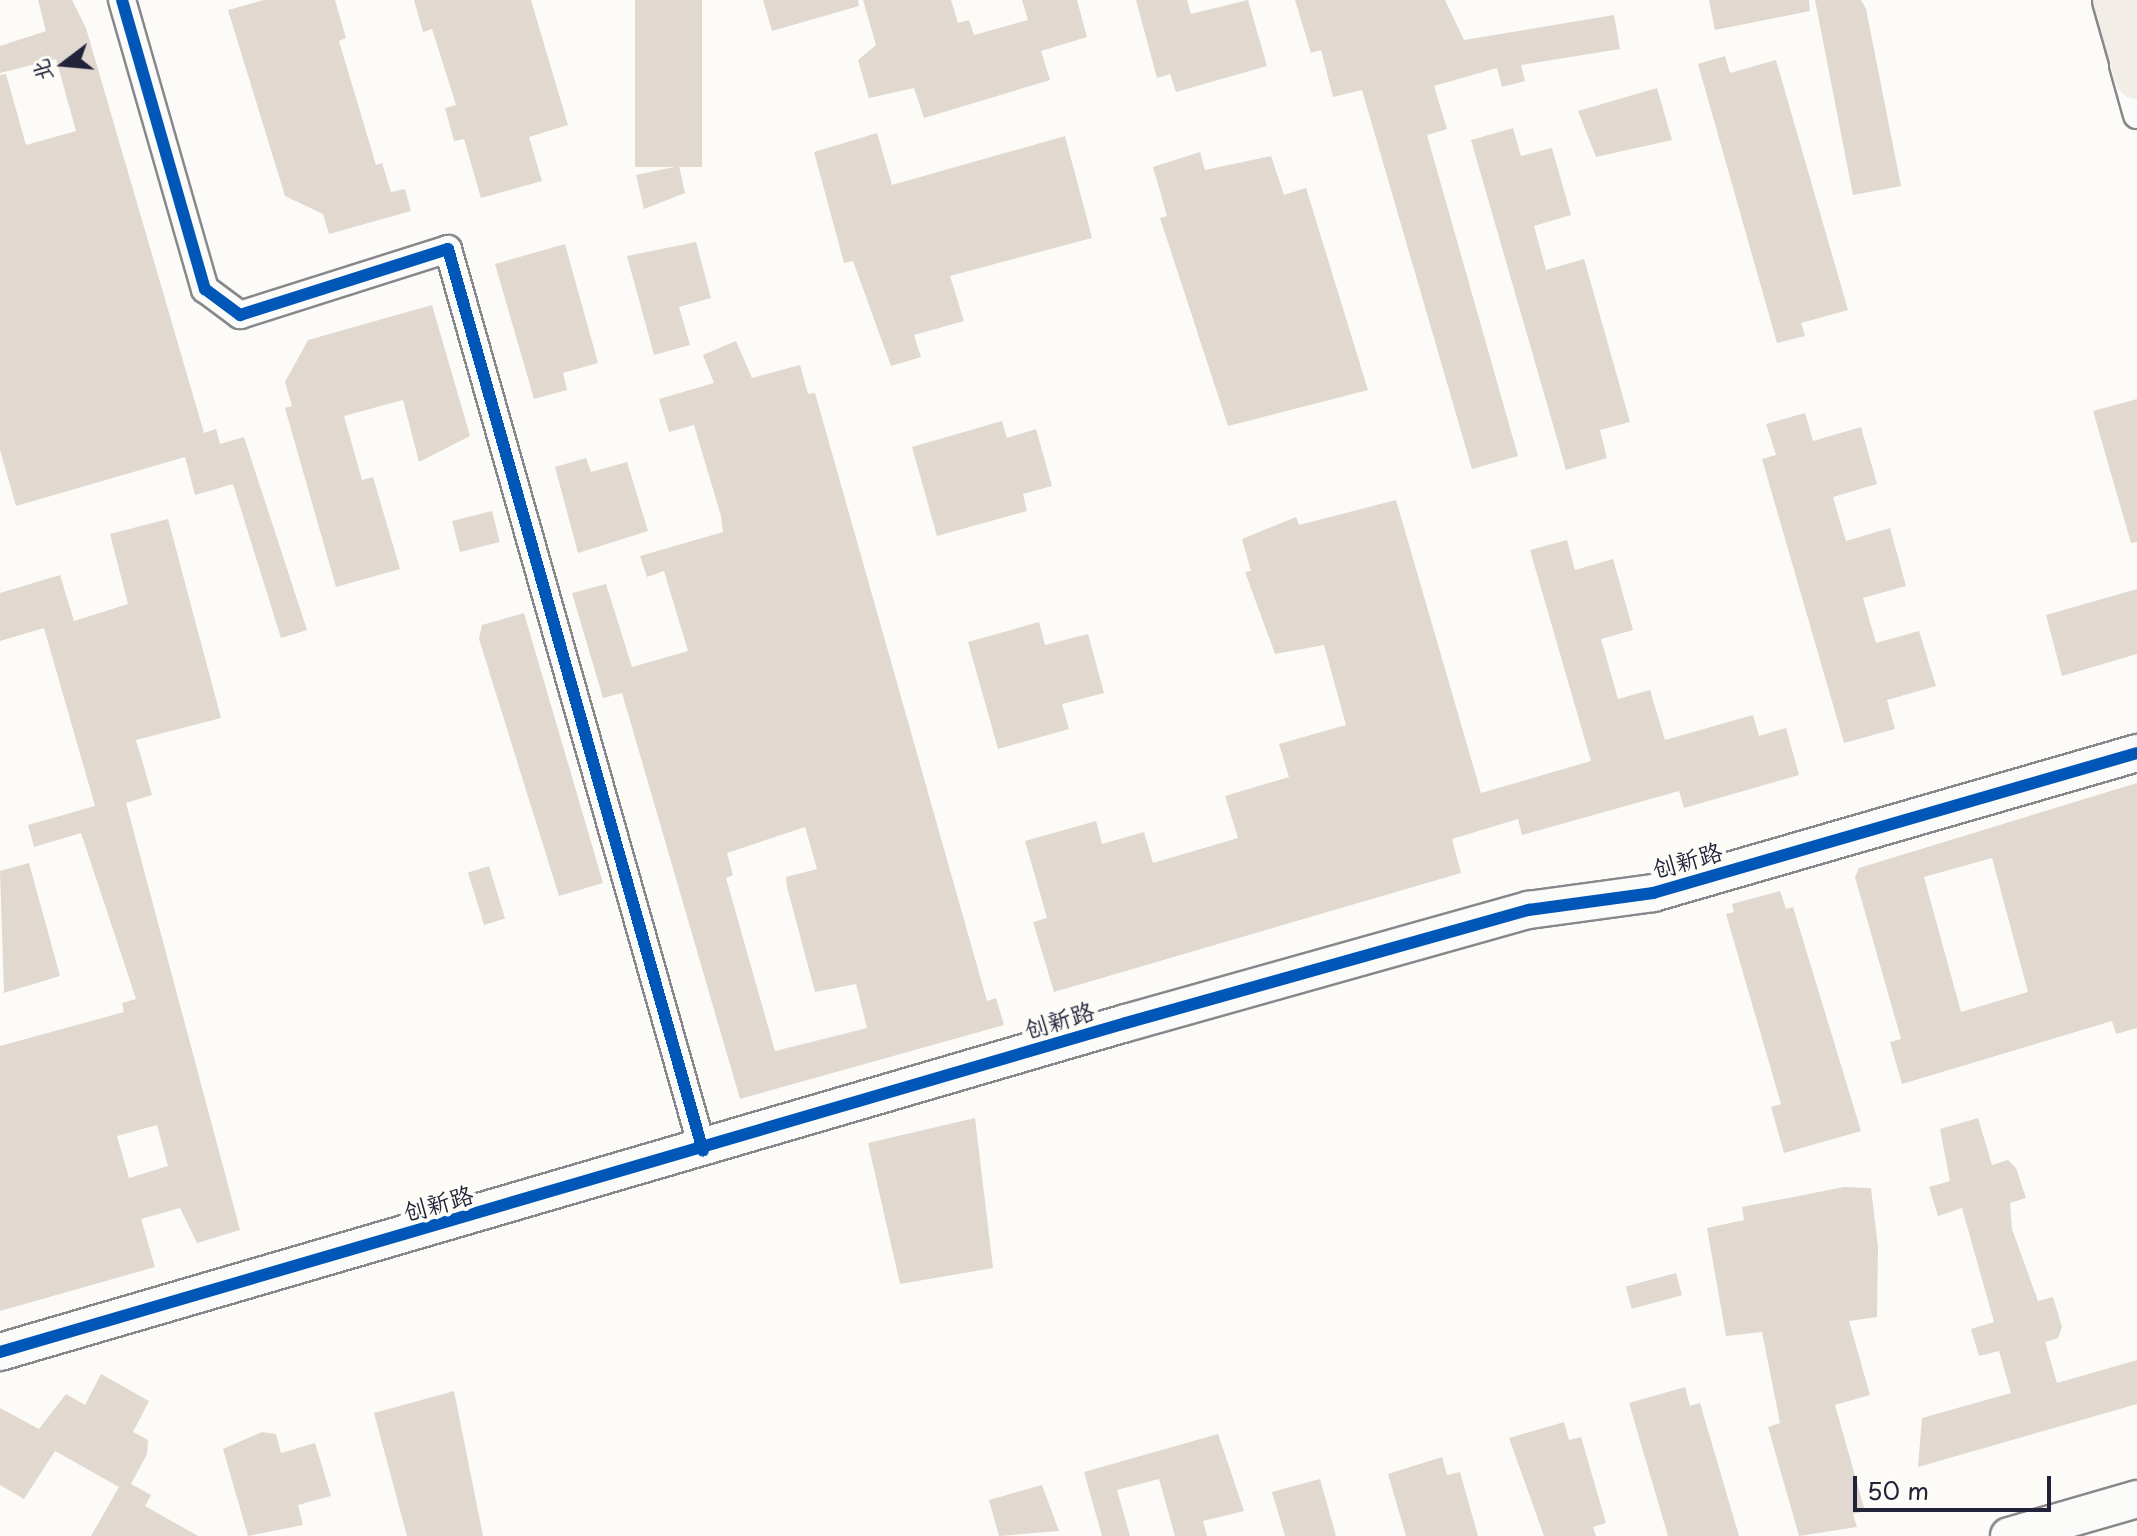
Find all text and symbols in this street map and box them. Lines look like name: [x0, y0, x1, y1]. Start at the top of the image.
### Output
north arrow: [24, 24, 104, 104]
text: 北: [22, 56, 59, 86]
street label: 创新路: [1648, 836, 1726, 884]
street label: 创新路: [1020, 996, 1098, 1044]
street label: 创新路: [399, 1179, 477, 1227]
scale bar: [1857, 1460, 2055, 1510]
text: 50 m: [1867, 1472, 1929, 1508]

